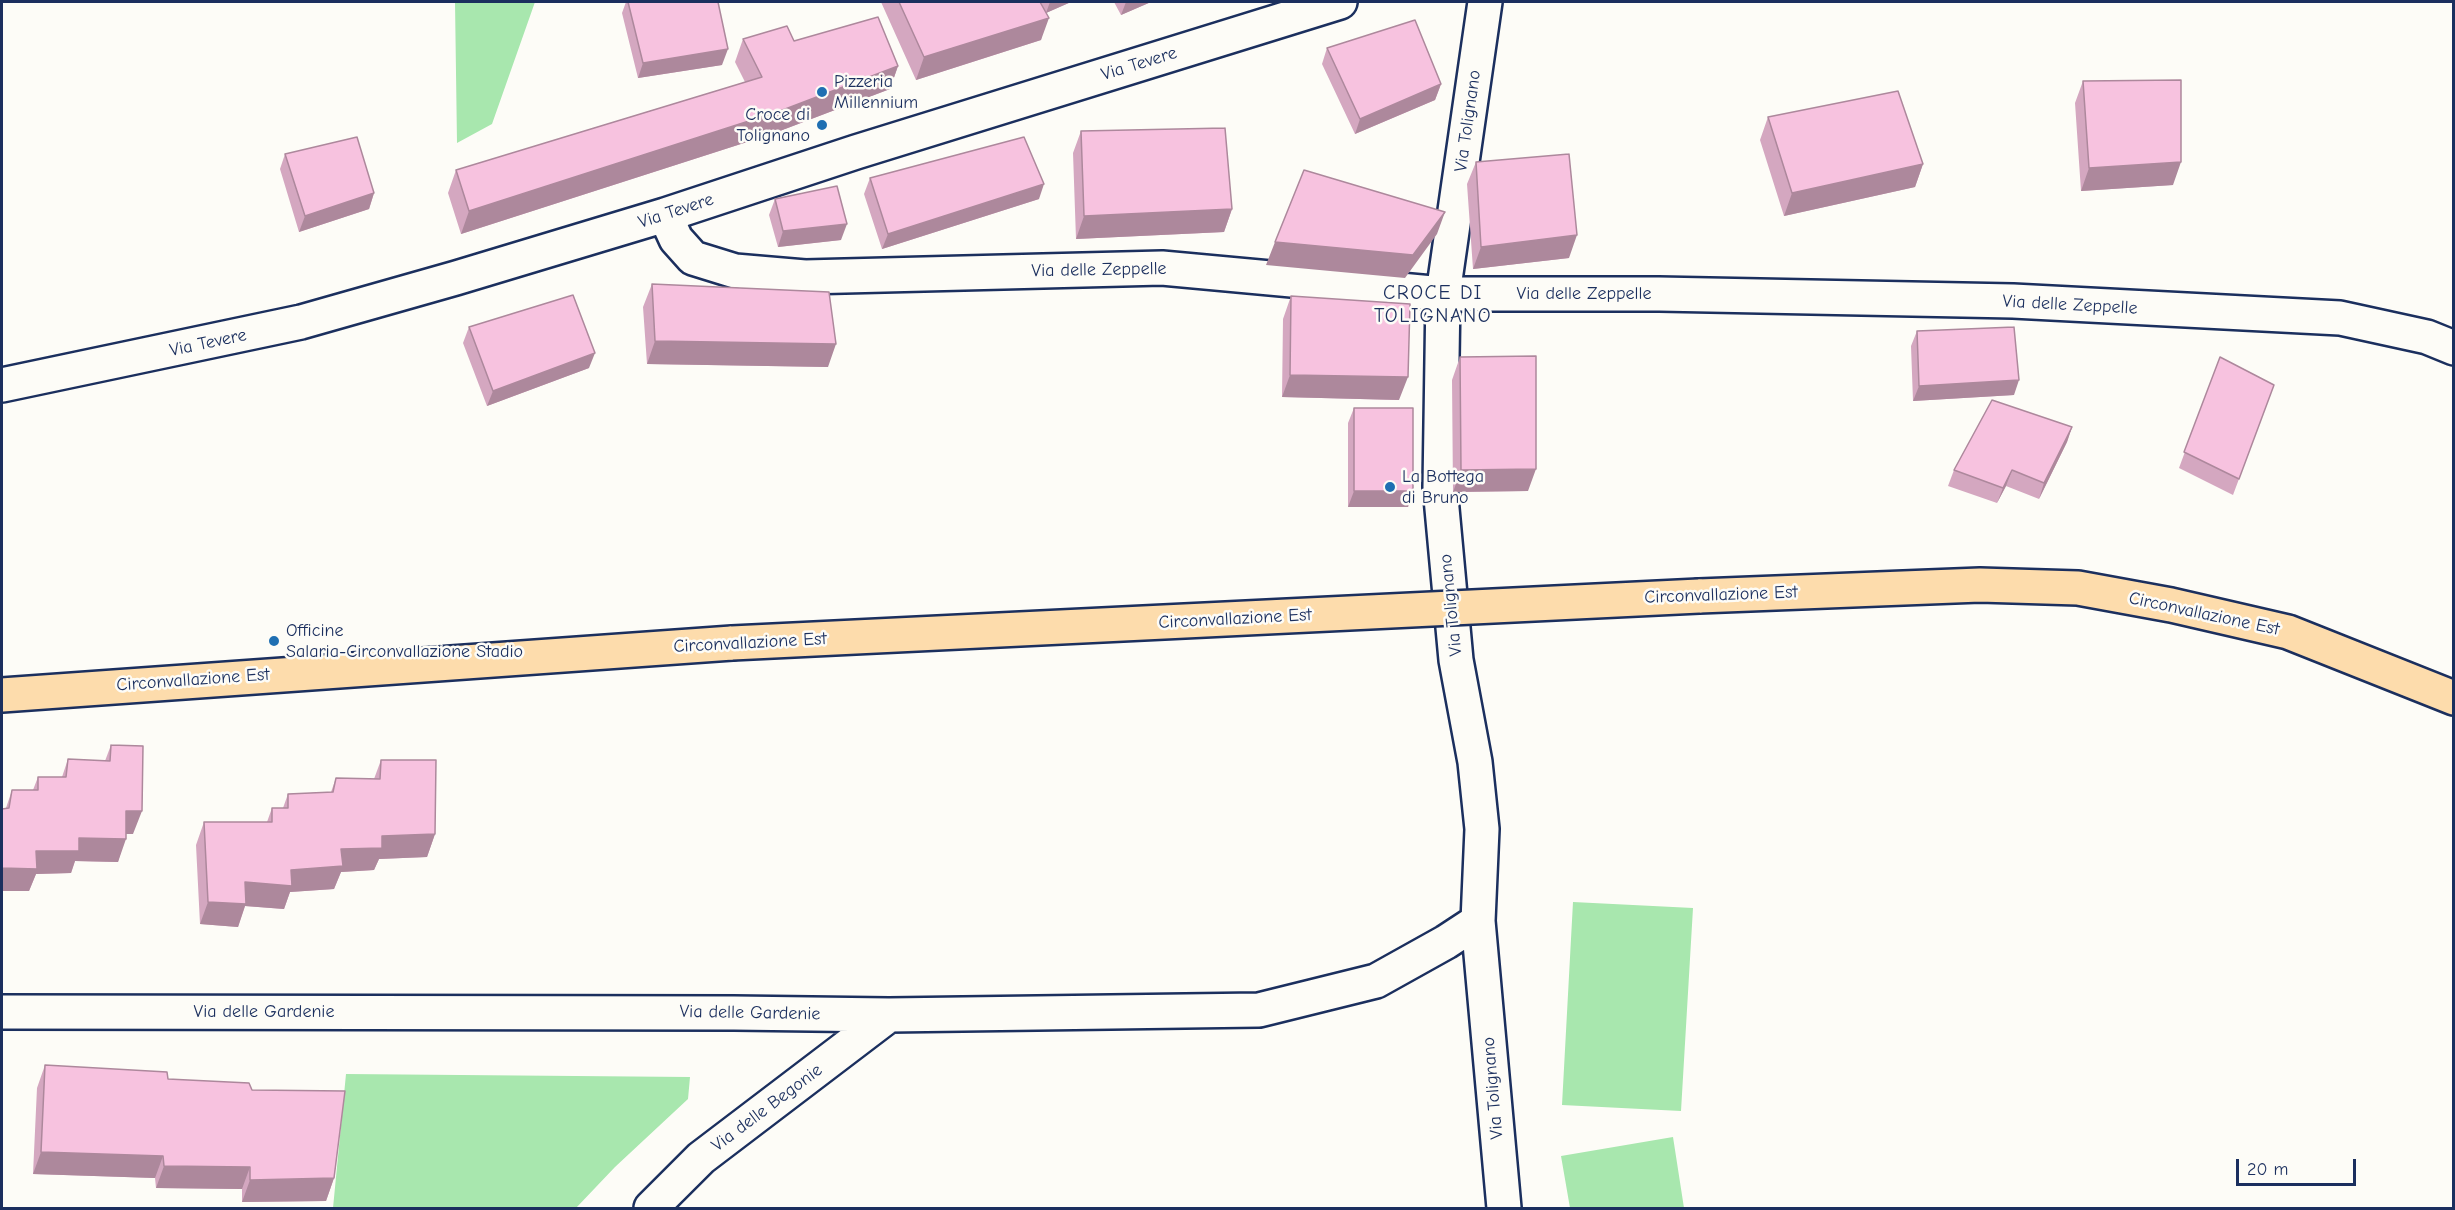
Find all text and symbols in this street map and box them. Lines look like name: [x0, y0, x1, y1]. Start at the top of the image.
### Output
street label: Via Tevere: [1099, 42, 1179, 86]
street label: Via Tolignano: [1450, 69, 1486, 173]
place label: Pizzeria Millennium: [834, 71, 918, 113]
marker: Pizzeria Millennium: [815, 85, 829, 99]
place label: Croce di Tolignano: [736, 104, 810, 146]
marker: Croce di Tolignano: [815, 118, 829, 132]
street label: Via Tevere: [636, 189, 716, 233]
street label: Via delle Zeppelle: [1031, 258, 1167, 282]
district label: CROCE DI TOLIGNANO: [1374, 281, 1492, 328]
street label: Via delle Zeppelle: [1516, 283, 1652, 305]
street label: Via delle Zeppelle: [2002, 291, 2138, 319]
street label: Via Tevere: [168, 324, 248, 362]
place label: La Bottega di Bruno: [1402, 466, 1484, 508]
marker: La Bottega di Bruno: [1383, 480, 1397, 494]
street label: Via Tolignano: [1435, 553, 1467, 657]
street label: Circonvallazione Est: [1644, 582, 1798, 608]
street label: Circonvallazione Est: [2127, 587, 2281, 641]
street label: Circonvallazione Est: [1158, 604, 1312, 634]
place label: Officine Salaria-Circonvallazione Stadio: [286, 620, 523, 662]
street label: Circonvallazione Est: [673, 628, 827, 658]
marker: Officine Salaria-Circonvallazione Stadio: [267, 634, 281, 648]
street label: Circonvallazione Est: [116, 664, 270, 696]
street label: Via delle Gardenie: [194, 1001, 334, 1023]
street label: Via delle Gardenie: [679, 1001, 821, 1025]
street label: Via Tolignano: [1478, 1036, 1508, 1140]
street label: Via delle Begonie: [707, 1059, 827, 1157]
scale bar: [2239, 1147, 2359, 1185]
text: 20 m: [2247, 1159, 2288, 1180]

